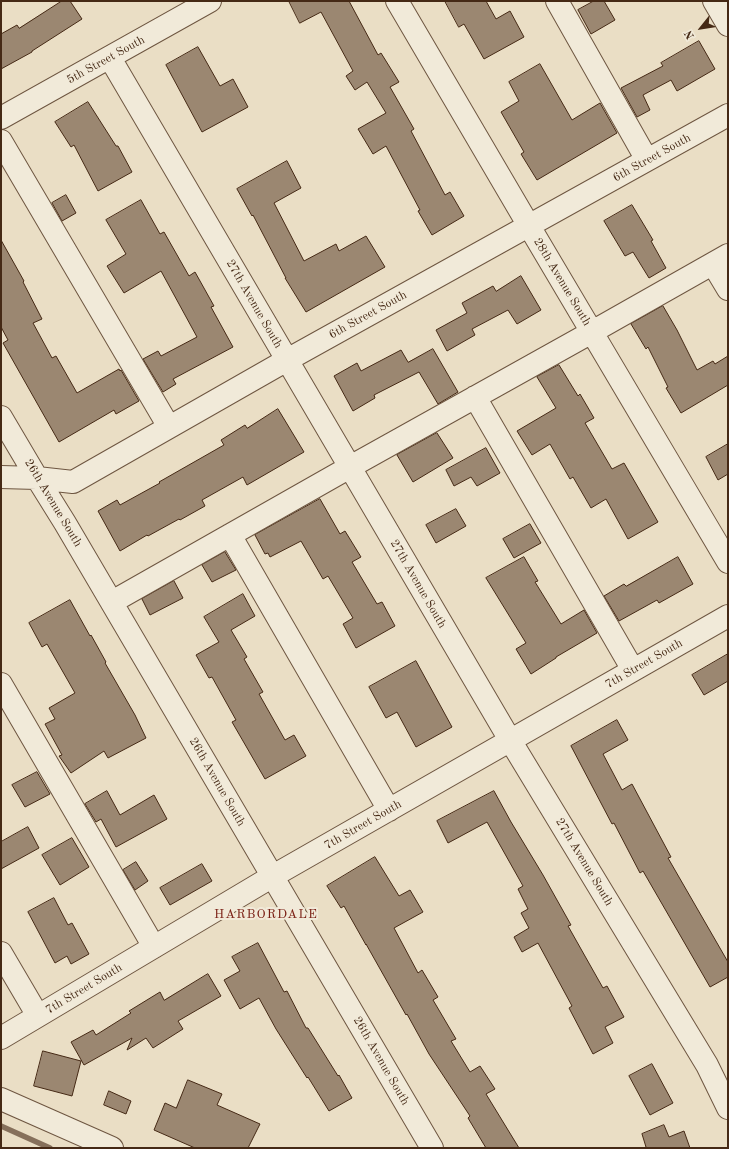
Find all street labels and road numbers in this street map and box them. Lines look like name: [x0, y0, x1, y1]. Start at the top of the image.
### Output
street label: 5th Street South: [65, 33, 147, 87]
street label: 6th Street South: [611, 131, 693, 185]
street label: 28th Avenue South: [530, 235, 594, 329]
street label: 27th Avenue South: [223, 257, 285, 351]
street label: 6th Street South: [327, 288, 409, 342]
street label: 26th Avenue South: [21, 456, 85, 550]
street label: 27th Avenue South: [387, 537, 449, 631]
street label: 7th Street South: [603, 636, 685, 692]
street label: 26th Avenue South: [186, 735, 248, 829]
street label: 7th Street South: [322, 797, 404, 853]
street label: 27th Avenue South: [552, 815, 616, 909]
street label: 7th Street South: [43, 960, 125, 1018]
street label: 26th Avenue South: [350, 1014, 412, 1108]

